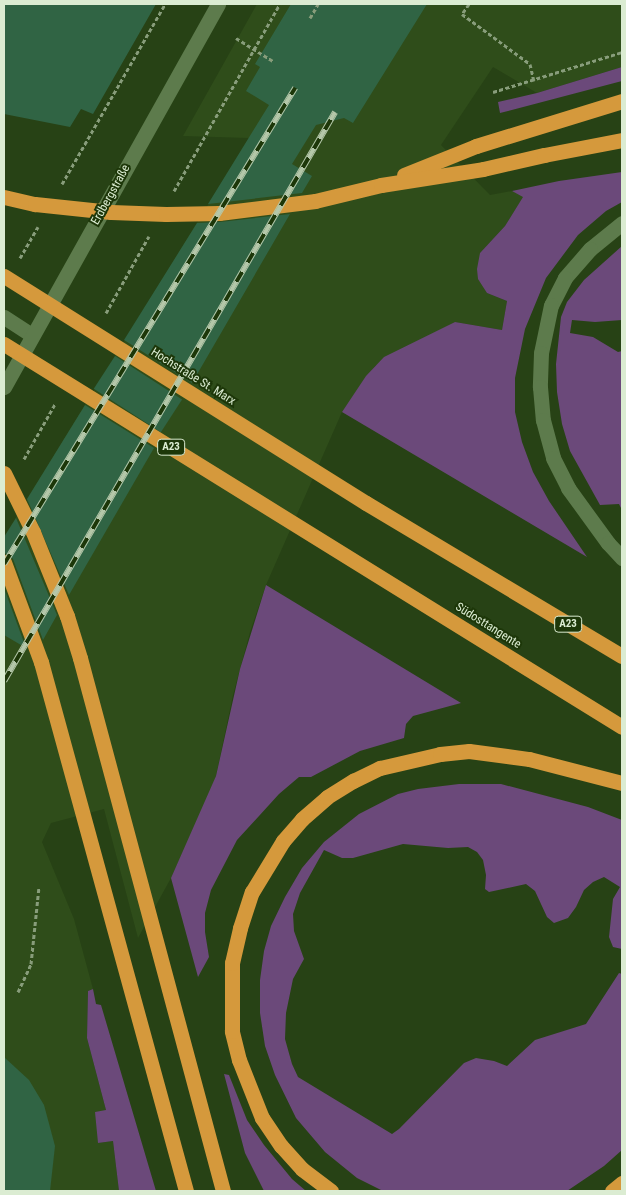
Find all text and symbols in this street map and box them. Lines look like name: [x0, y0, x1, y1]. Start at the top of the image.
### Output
street label: Erdbergstraße: [89, 162, 133, 228]
street label: Hochstraße St. Marx: [148, 345, 238, 409]
road number: A23: [156, 438, 186, 456]
street label: Südosttangente: [453, 600, 523, 652]
road number: A23: [553, 616, 583, 632]

